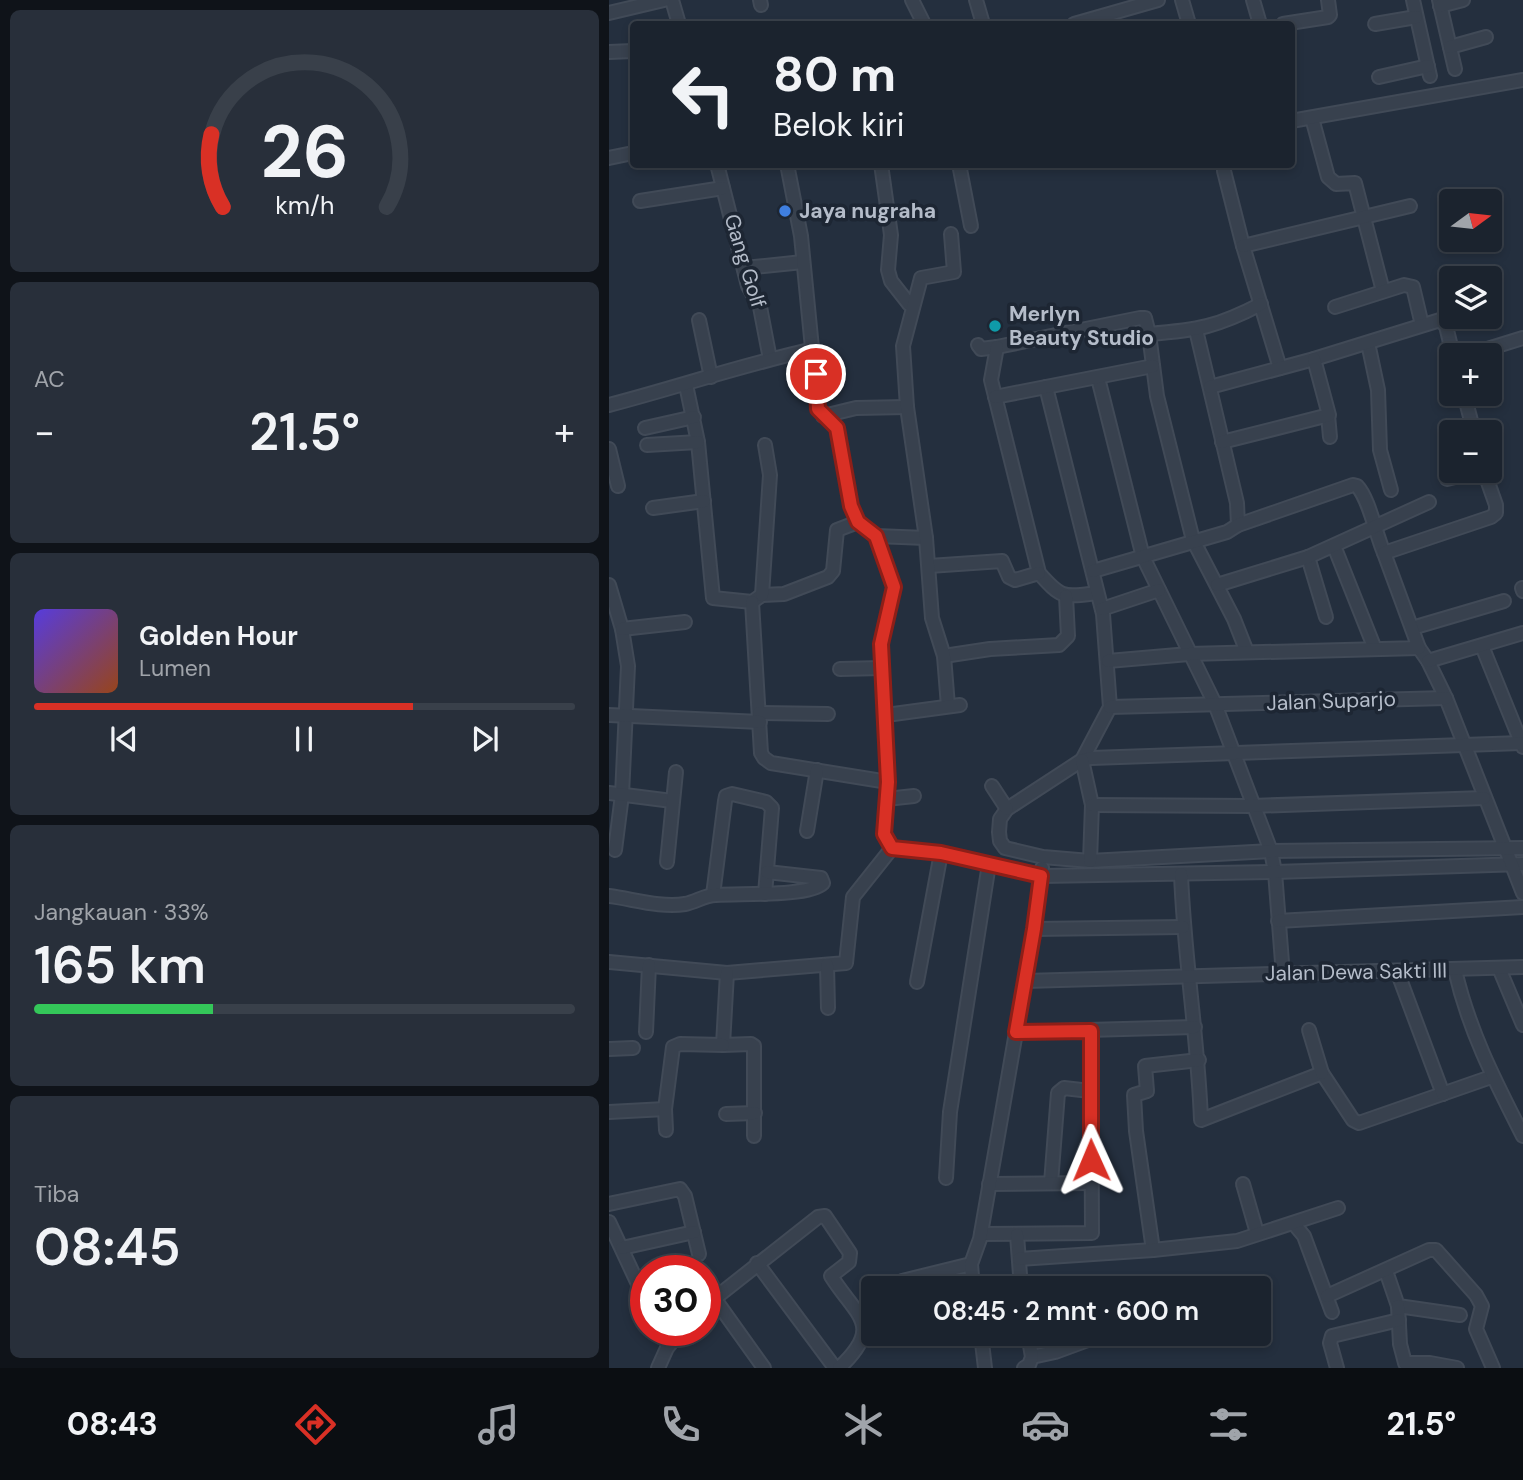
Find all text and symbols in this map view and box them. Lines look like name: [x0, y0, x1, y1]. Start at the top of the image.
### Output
text: 80 m: [773, 42, 896, 106]
icon: left: [658, 49, 749, 140]
text: Belok kiri: [773, 104, 905, 146]
text: 26: [260, 105, 349, 200]
text: km/h: [275, 189, 334, 222]
north arrow: [1439, 189, 1501, 252]
map controls: [1439, 189, 1502, 483]
place label: Jaya nugraha: [799, 197, 936, 225]
marker: Jaya nugraha: [777, 203, 793, 219]
street label: Gang Golf: [717, 211, 773, 311]
button: layers: [1439, 266, 1502, 329]
place label: Merlyn Beauty Studio: [1009, 300, 1154, 352]
marker: Merlyn Beauty Studio: [987, 318, 1003, 334]
button: +: [1439, 343, 1502, 406]
pin: [786, 344, 846, 404]
icon: arrive: [797, 355, 835, 393]
text: AC: [34, 364, 65, 394]
text: 21.5°: [249, 398, 360, 466]
text: −: [34, 407, 55, 457]
text: +: [554, 407, 575, 457]
button: −: [1439, 420, 1502, 483]
text: Golden Hour: [139, 619, 298, 653]
text: Lumen: [139, 653, 211, 683]
street label: Jalan Suparjo: [1266, 685, 1396, 717]
icon: previous: [105, 720, 143, 758]
icon: pause: [285, 720, 323, 758]
icon: next: [466, 720, 504, 758]
text: Jangkauan · 33%: [34, 897, 209, 927]
text: 165 km: [34, 931, 206, 999]
street label: Jalan Dewa Sakti III: [1265, 956, 1447, 988]
position arrow: [1054, 1123, 1128, 1197]
text: Tiba: [34, 1179, 79, 1209]
text: 08:45: [34, 1213, 181, 1281]
speed limit sign: 30: [630, 1255, 721, 1346]
text: 08:45 · 2 mnt · 600 m: [933, 1294, 1199, 1328]
icon: directions: [291, 1400, 340, 1449]
icon: music: [474, 1400, 523, 1449]
icon: phone: [656, 1400, 705, 1449]
icon: climate: [839, 1400, 888, 1449]
icon: car: [1021, 1400, 1070, 1449]
icon: filters: [1204, 1400, 1253, 1449]
text: 08:43: [67, 1403, 158, 1445]
text: 21.5°: [1387, 1403, 1456, 1445]

